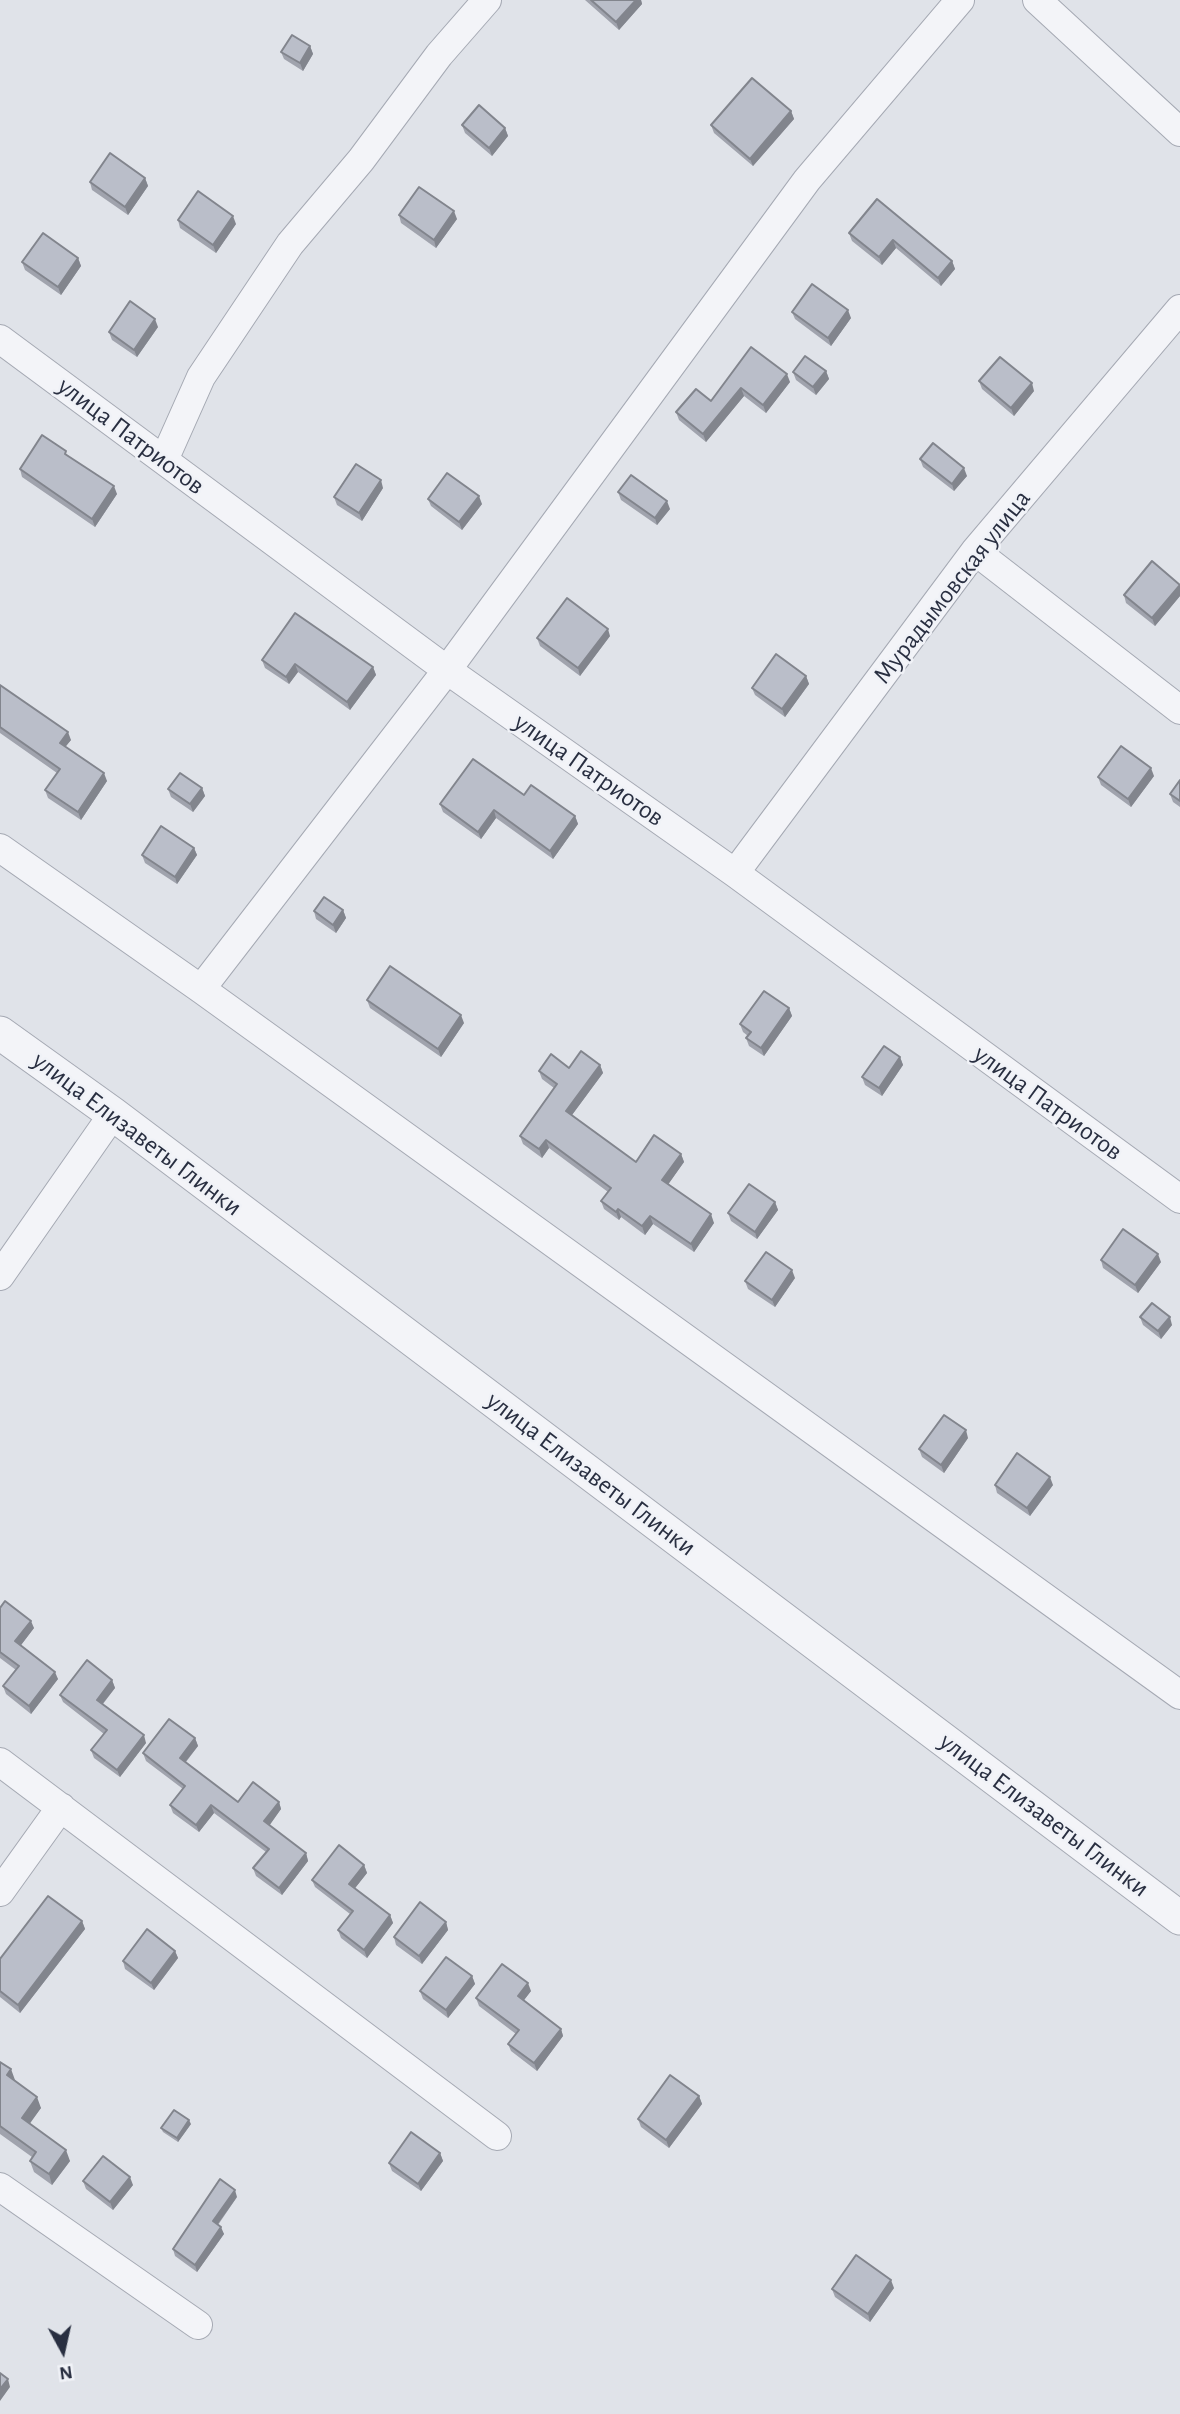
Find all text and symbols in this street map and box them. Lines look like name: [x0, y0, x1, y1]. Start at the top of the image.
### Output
street label: улица Патриотов: [51, 370, 211, 502]
street label: Мурадымовская улица: [867, 484, 1037, 690]
street label: улица Патриотов: [508, 707, 670, 833]
street label: улица Патриотов: [968, 1039, 1128, 1167]
street label: улица Елизаветы Глинки: [26, 1045, 248, 1223]
street label: улица Елизаветы Глинки: [480, 1385, 702, 1563]
street label: улица Елизаветы Глинки: [933, 1726, 1155, 1904]
north arrow: [28, 2316, 98, 2386]
text: N: [58, 2362, 74, 2383]

